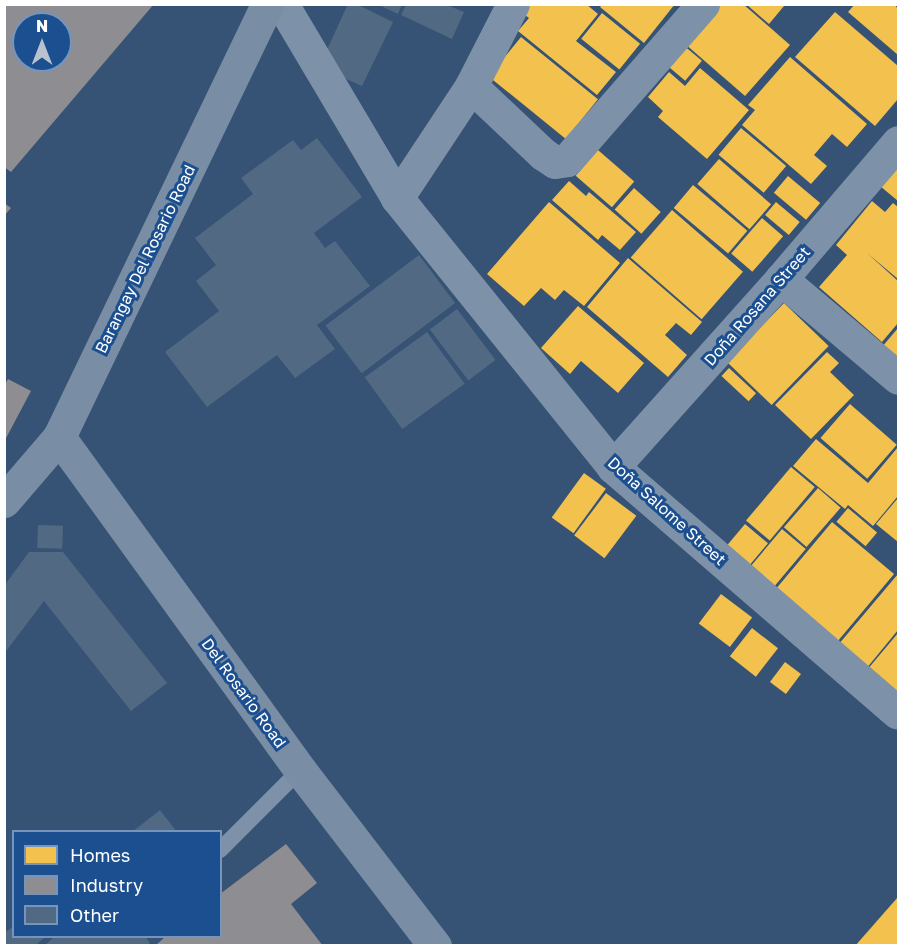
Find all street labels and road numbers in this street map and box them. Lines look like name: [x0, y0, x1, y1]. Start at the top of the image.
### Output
street label: Barangay Del Rosario Road: [91, 162, 199, 356]
street label: Doña Rosana Street: [700, 242, 814, 370]
street label: Doña Salome Street: [604, 453, 730, 569]
street label: Del Rosario Road: [198, 634, 290, 752]

